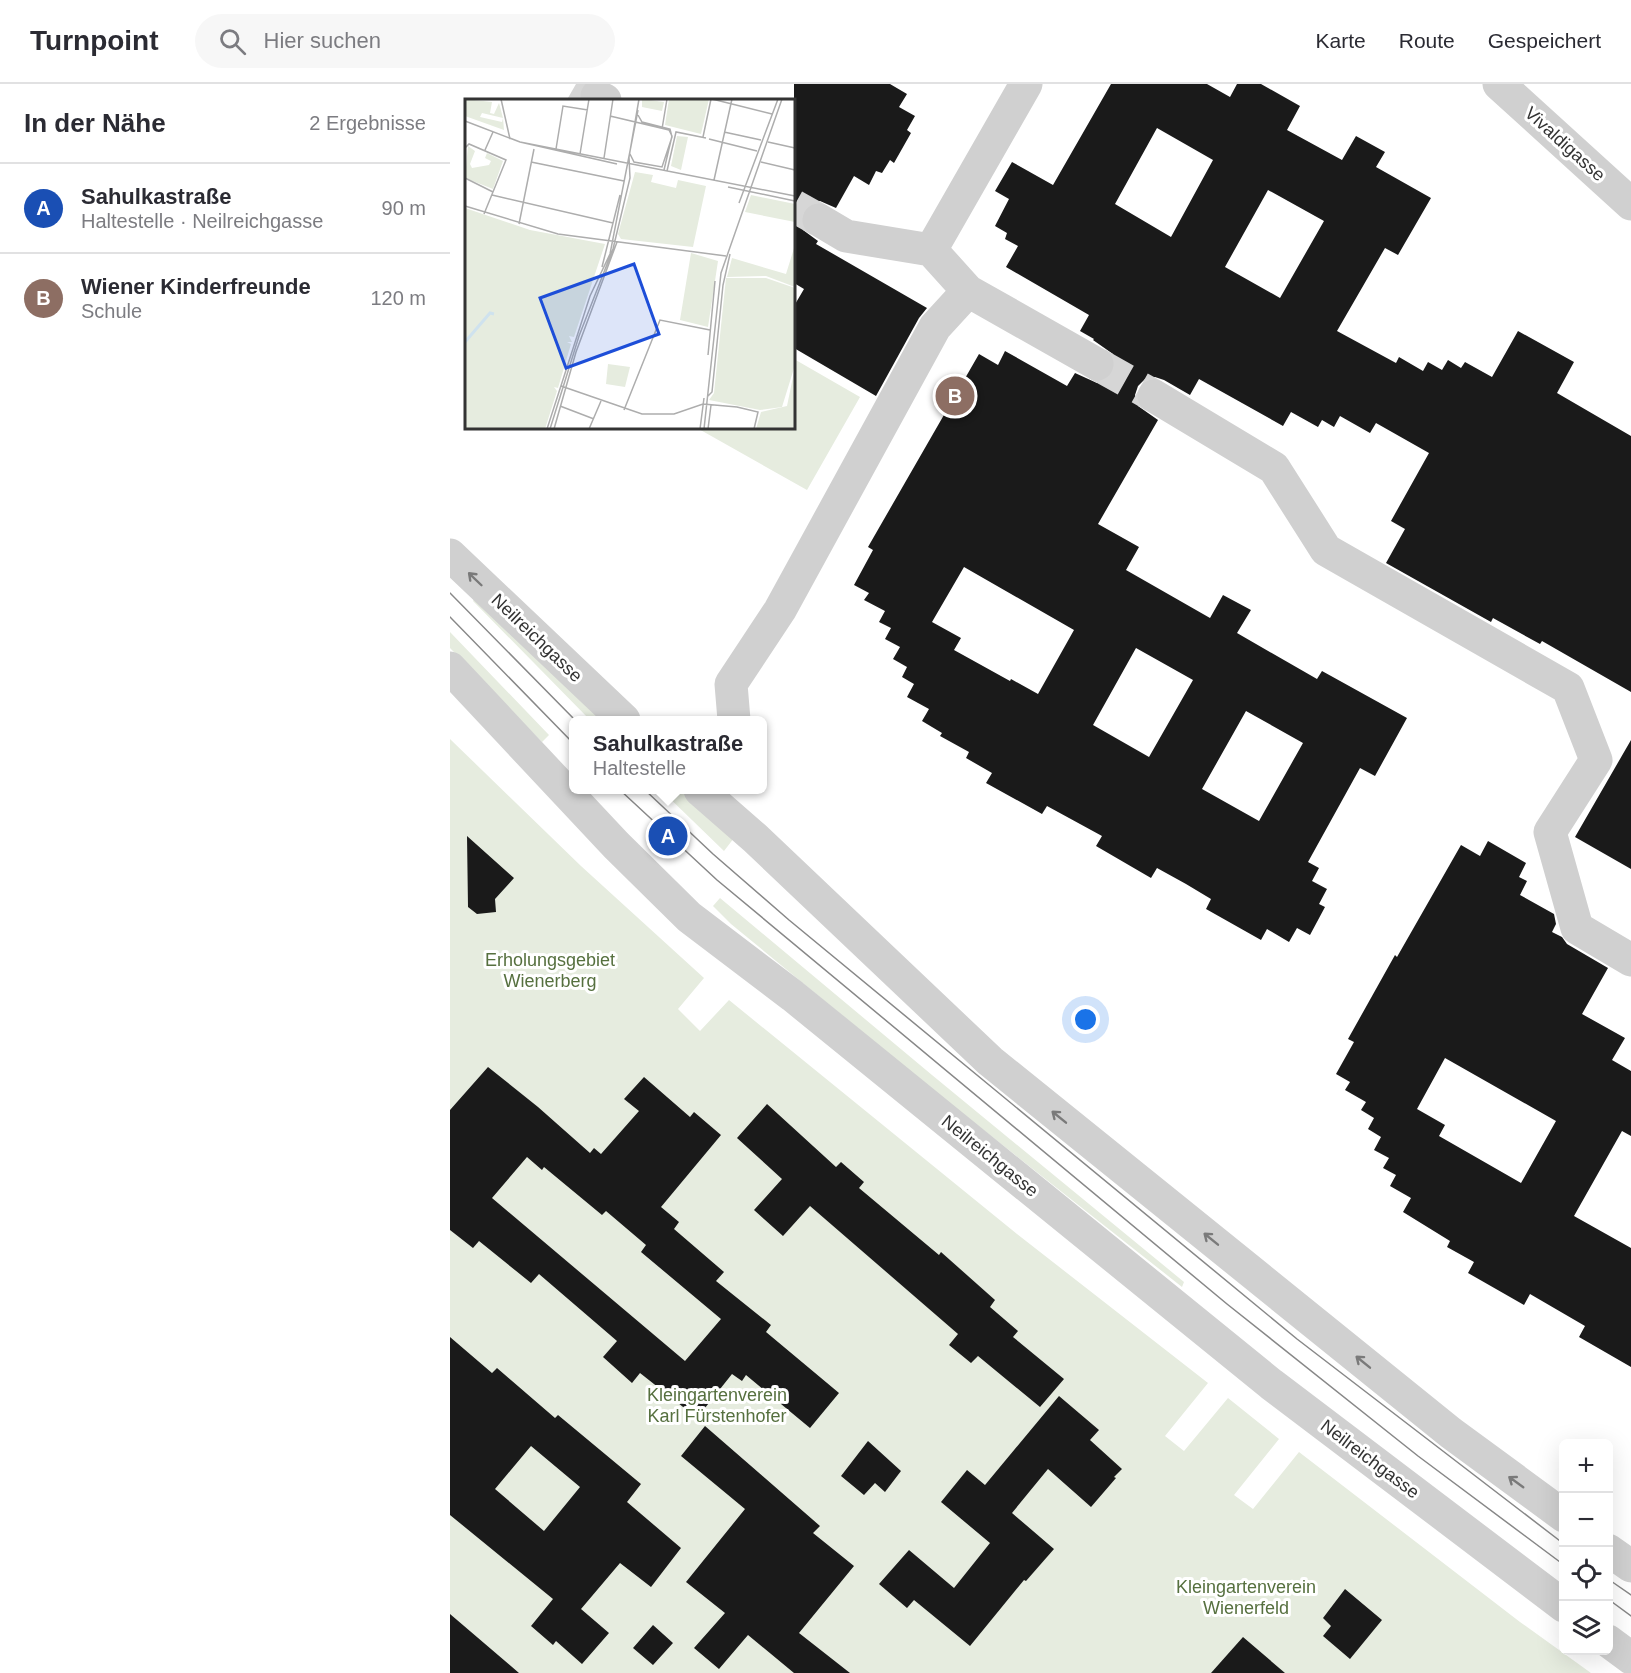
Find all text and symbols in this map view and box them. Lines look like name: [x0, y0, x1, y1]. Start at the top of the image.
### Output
search box: [195, 14, 615, 68]
text: Turnpoint: [30, 25, 159, 56]
icon: search: [216, 25, 249, 58]
text: Hier suchen: [264, 28, 381, 53]
text: Karte: [1316, 29, 1366, 52]
text: Route: [1399, 29, 1455, 52]
text: Gespeichert: [1488, 29, 1601, 52]
inset map: [465, 99, 795, 429]
street label: Vivaldigasse: [1521, 103, 1609, 185]
text: In der Nähe: [24, 108, 166, 138]
text: 2 Ergebnisse: [309, 112, 426, 134]
text: Sahulkastraße: [81, 184, 231, 209]
text: A: [36, 197, 51, 219]
text: 90 m: [382, 197, 426, 219]
text: Haltestelle · Neilreichgasse: [81, 210, 323, 232]
text: Wiener Kinderfreunde: [81, 274, 311, 299]
text: B: [36, 287, 51, 309]
text: 120 m: [370, 287, 426, 309]
text: Schule: [81, 300, 142, 322]
pin: B: [936, 374, 974, 418]
one-way arrow: [468, 572, 483, 586]
street label: Neilreichgasse: [488, 590, 586, 686]
popup: [569, 716, 767, 794]
text: Sahulkastraße: [593, 731, 743, 756]
text: Haltestelle: [593, 757, 686, 779]
pin: A: [648, 814, 688, 858]
park label: Erholungsgebiet Wienerberg: [485, 950, 615, 991]
your location: [1071, 1005, 1100, 1034]
one-way arrow: [1052, 1110, 1067, 1124]
street label: Neilreichgasse: [938, 1111, 1042, 1201]
one-way arrow: [1203, 1233, 1219, 1246]
one-way arrow: [1355, 1355, 1371, 1368]
park label: Kleingartenverein Karl Fürstenhofer: [647, 1385, 787, 1426]
street label: Neilreichgasse: [1317, 1415, 1423, 1503]
map controls: [1559, 1439, 1613, 1655]
button: +: [1559, 1439, 1613, 1493]
one-way arrow: [1509, 1475, 1525, 1488]
button: −: [1559, 1493, 1613, 1547]
button: locate: [1559, 1547, 1613, 1601]
park label: Kleingartenverein Wienerfeld: [1176, 1577, 1316, 1618]
button: layers: [1559, 1601, 1613, 1655]

